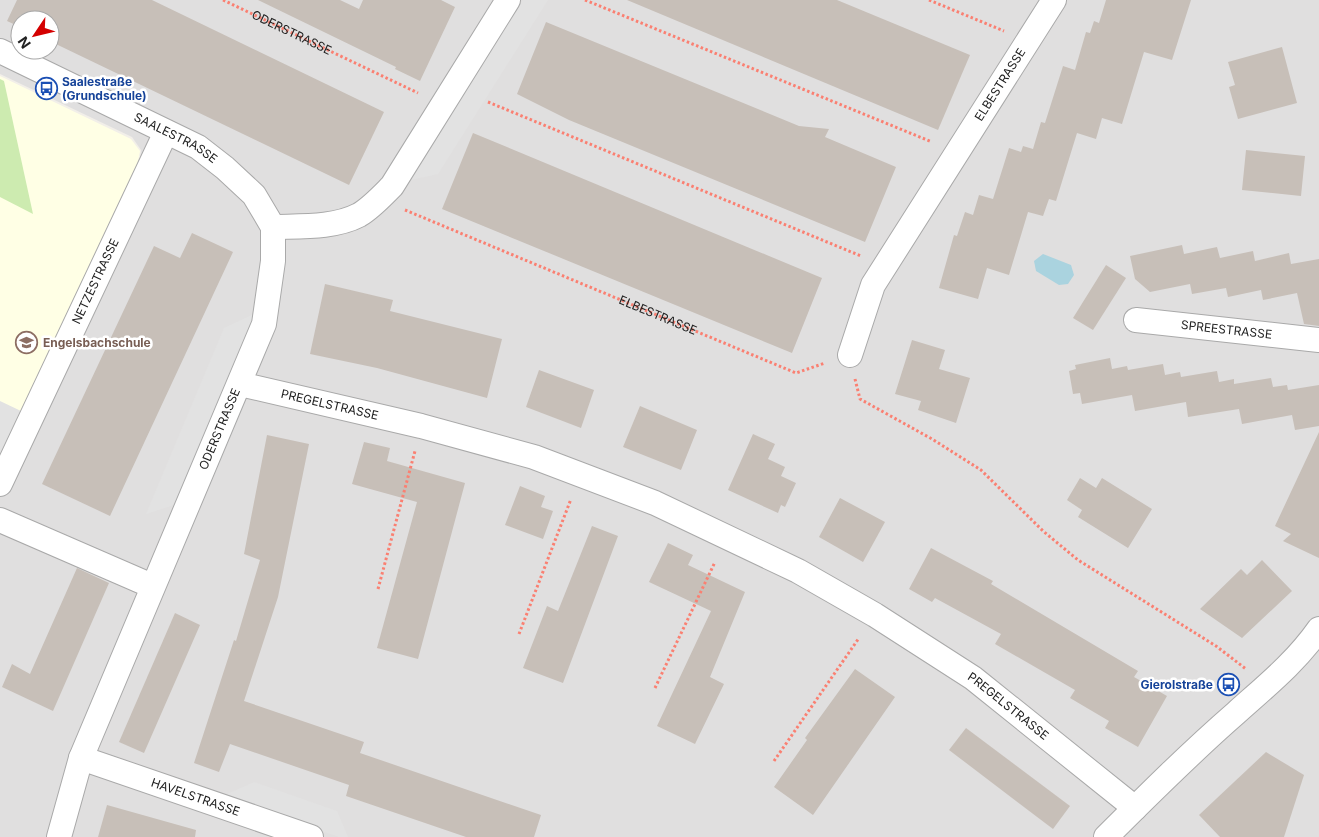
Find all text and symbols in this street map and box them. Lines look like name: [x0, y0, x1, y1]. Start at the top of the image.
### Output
street label: ODERSTRASSE: [249, 7, 334, 58]
north arrow: [10, 10, 60, 60]
text: N: [14, 33, 34, 52]
street label: ELBESTRASSE: [971, 45, 1028, 124]
place label: Saalestraße (Grundschule): [62, 74, 146, 103]
bus stop icon: Saalestraße (Grundschule): [34, 77, 58, 101]
street label: SAALESTRASSE: [132, 109, 220, 166]
street label: NETZESTRASSE: [69, 236, 122, 326]
street label: ELBESTRASSE: [617, 292, 699, 338]
street label: SPREESTRASSE: [1180, 317, 1273, 342]
school or university icon: Engelsbachschule: [15, 331, 39, 355]
place label: Engelsbachschule: [43, 335, 151, 350]
street label: ODERSTRASSE: [195, 386, 243, 472]
street label: PREGELSTRASSE: [279, 386, 380, 423]
street label: PREGELSTRASSE: [965, 669, 1052, 743]
bus stop icon: Gierolstraße: [1217, 673, 1241, 697]
place label: Gierolstraße: [1141, 677, 1213, 692]
street label: HAVELSTRASSE: [149, 775, 242, 819]

